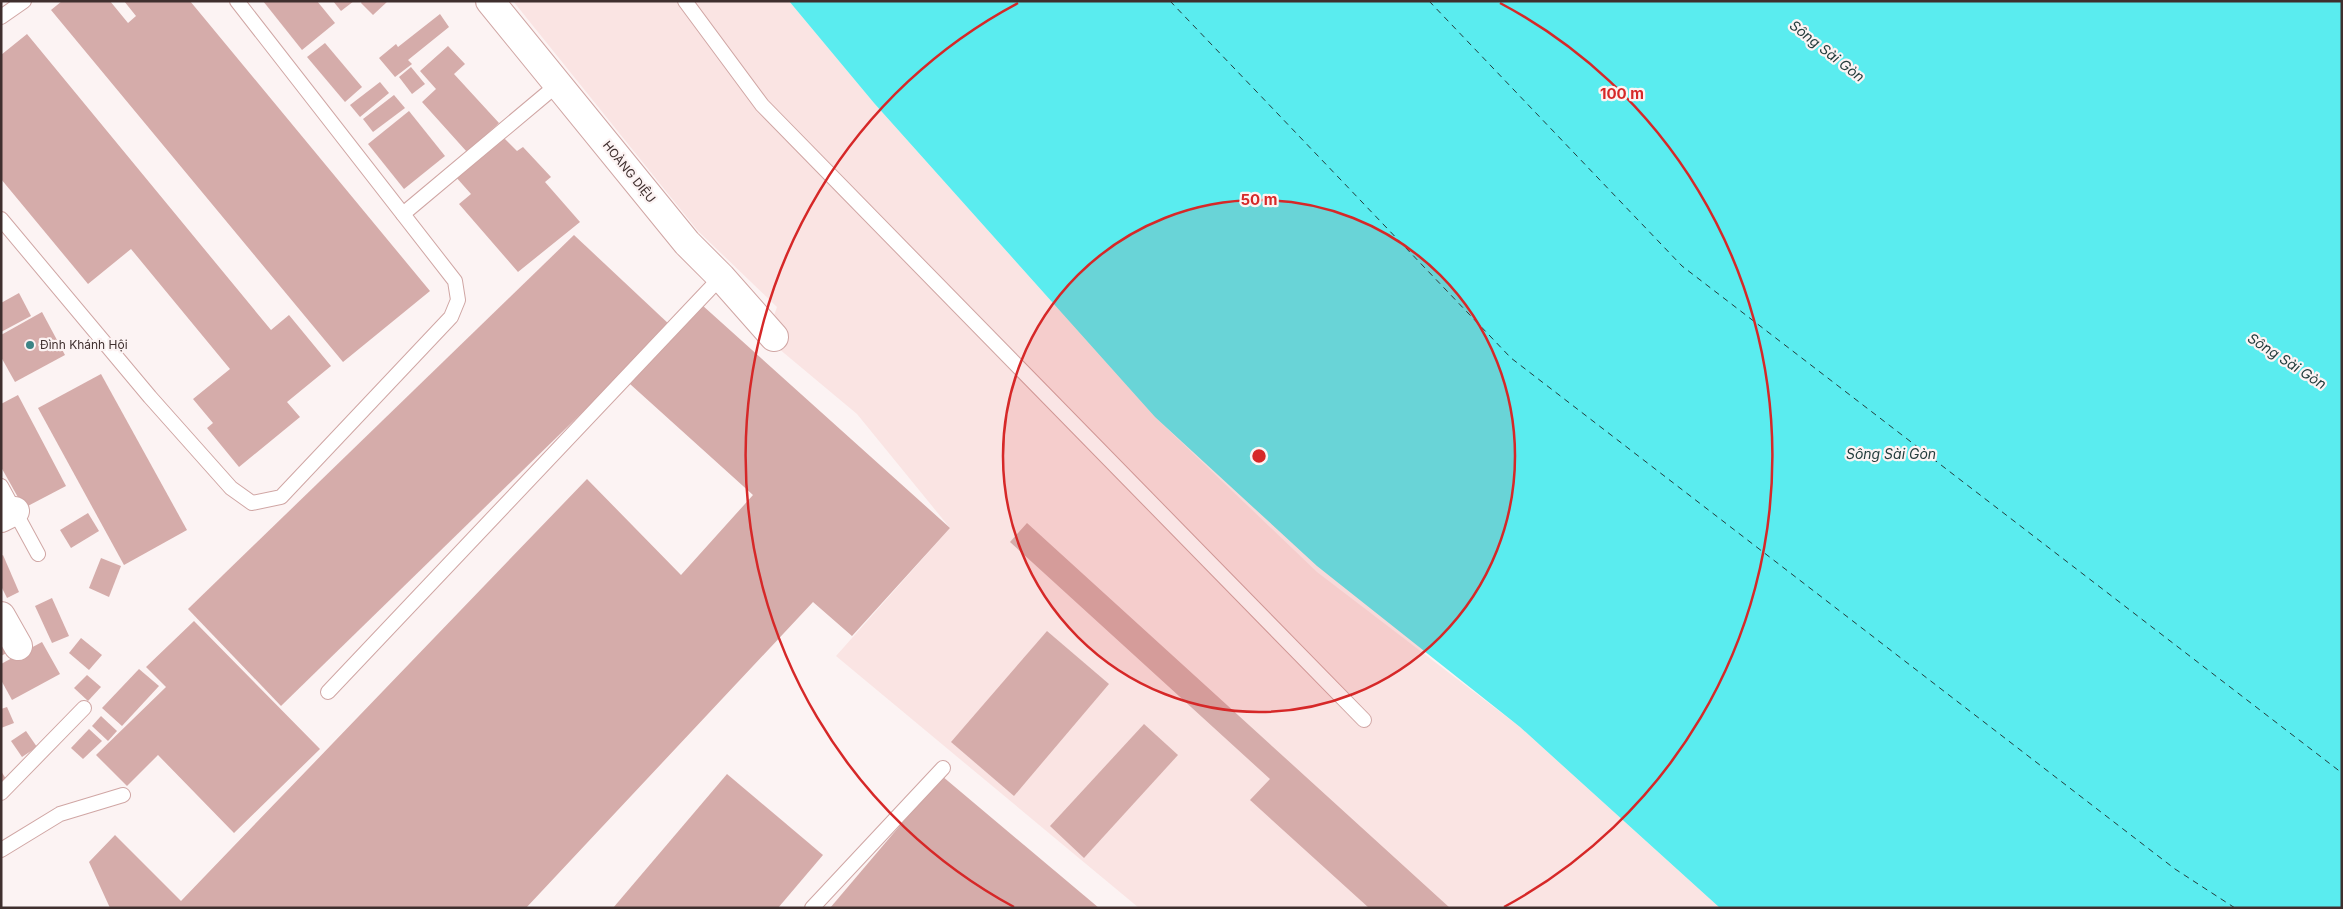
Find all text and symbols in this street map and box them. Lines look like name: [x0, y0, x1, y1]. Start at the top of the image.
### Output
water label: Sông Sài Gòn: [1787, 16, 1868, 85]
text: 100 m: [1600, 84, 1644, 103]
street label: HOÀNG DIỆU: [600, 138, 659, 206]
text: 50 m: [1241, 190, 1277, 209]
water label: Sông Sài Gòn: [2245, 329, 2330, 392]
place label: Đình Khánh Hội: [40, 337, 128, 352]
marker: Đình Khánh Hội: [24, 339, 36, 351]
water label: Sông Sài Gòn: [1846, 445, 1936, 462]
centre of rings: [1250, 447, 1268, 465]

